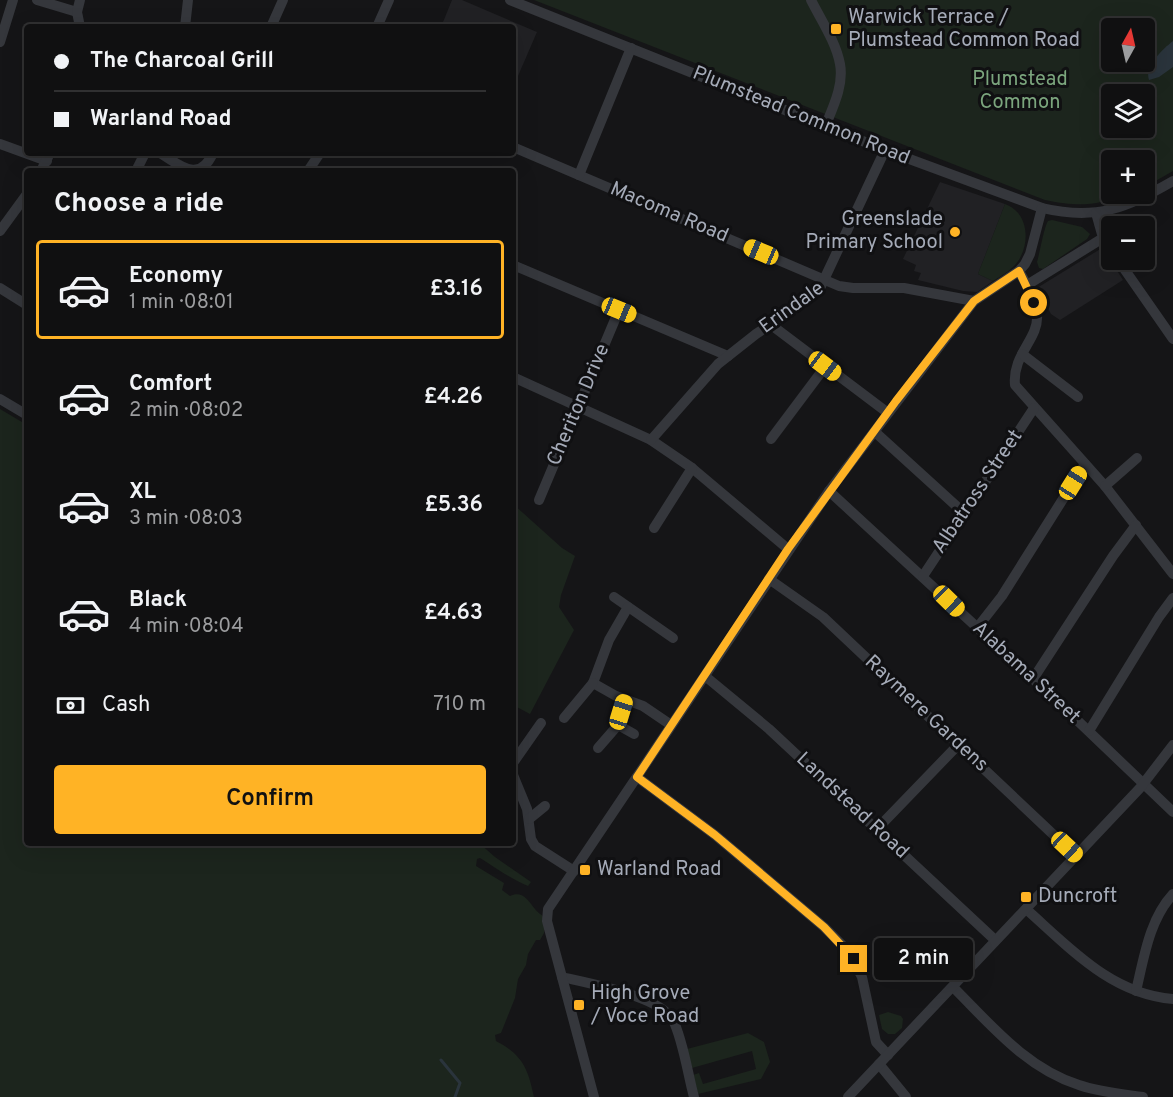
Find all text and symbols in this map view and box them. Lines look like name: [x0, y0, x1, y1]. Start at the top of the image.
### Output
place label: Warwick Terrace / Plumstead Common Road: [848, 5, 1080, 54]
north arrow: [1101, 18, 1155, 72]
map controls: [1101, 18, 1155, 270]
marker: Warwick Terrace / Plumstead Common Road: [829, 22, 843, 36]
text: The Charcoal Grill: [90, 48, 274, 75]
street label: Plumstead Common Road: [689, 60, 913, 172]
park label: Plumstead Common: [972, 67, 1068, 116]
button: layers: [1101, 84, 1155, 138]
text: Warland Road: [90, 106, 231, 133]
button: +: [1101, 150, 1155, 204]
street label: Macoma Road: [606, 176, 732, 250]
text: Choose a ride: [54, 187, 224, 221]
place label: Greenslade Primary School: [806, 207, 943, 256]
button: −: [1101, 216, 1155, 270]
marker: Greenslade Primary School: [948, 225, 962, 239]
car: [741, 237, 781, 267]
icon: car: [57, 263, 111, 317]
text: Economy: [129, 263, 223, 290]
text: £3.16: [430, 276, 483, 303]
street label: Erindale: [754, 276, 830, 340]
route start: [1020, 289, 1047, 316]
text: 1 min · 08:01: [129, 290, 234, 316]
car: [599, 295, 639, 325]
street label: Cheriton Drive: [542, 340, 616, 470]
car: [805, 348, 845, 384]
icon: car: [57, 371, 111, 425]
text: Comfort: [129, 371, 212, 398]
text: £4.26: [424, 384, 483, 411]
text: 2 min · 08:02: [129, 398, 243, 424]
street label: Albatross Street: [927, 425, 1029, 559]
car: [1056, 463, 1090, 503]
icon: car: [57, 479, 111, 533]
text: XL: [129, 479, 156, 506]
text: £5.36: [424, 492, 483, 519]
text: 3 min · 08:03: [129, 506, 243, 532]
car: [930, 582, 968, 620]
icon: car: [57, 587, 111, 641]
text: Black: [129, 587, 187, 614]
text: £4.63: [424, 600, 483, 627]
text: 4 min · 08:04: [129, 614, 244, 640]
street label: Alabama Street: [966, 616, 1086, 730]
street label: Raymere Gardens: [859, 650, 993, 778]
icon: cash: [54, 689, 87, 722]
text: Cash: [102, 692, 151, 719]
text: 710 m: [433, 692, 486, 718]
car: [607, 692, 635, 732]
street label: Landstead Road: [790, 747, 914, 865]
button: Confirm: [54, 765, 486, 834]
car: [1048, 828, 1086, 866]
place label: Warland Road: [597, 857, 722, 883]
marker: Warland Road: [578, 863, 592, 877]
place label: Duncroft: [1038, 884, 1117, 910]
marker: Duncroft: [1019, 890, 1033, 904]
callout: 2 min: [875, 938, 974, 980]
route end: [840, 945, 867, 972]
text: 2 min: [898, 946, 949, 972]
place label: High Grove / Voce Road: [590, 981, 699, 1030]
marker: High Grove / Voce Road: [572, 998, 586, 1012]

